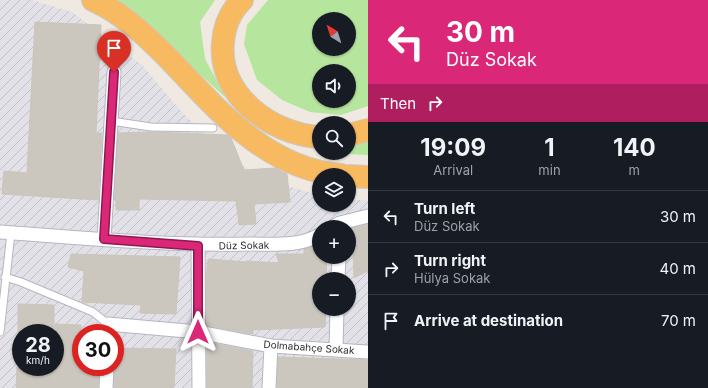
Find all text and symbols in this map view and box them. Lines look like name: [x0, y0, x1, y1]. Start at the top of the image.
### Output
north arrow: [312, 12, 356, 56]
map controls: [312, 12, 356, 316]
text: 30 m: [446, 15, 515, 49]
icon: left: [380, 16, 432, 68]
pin: [97, 31, 131, 72]
icon: arrive: [103, 37, 125, 59]
text: Düz Sokak: [446, 49, 537, 70]
button: sound: [312, 64, 356, 108]
icon: right: [424, 92, 446, 114]
text: Then: [380, 94, 416, 113]
button: search: [312, 116, 356, 160]
text: 19:09: [420, 133, 486, 162]
text: 1: [544, 133, 555, 162]
text: 140: [613, 133, 656, 162]
text: Arrival: [433, 162, 473, 178]
text: min: [538, 162, 561, 178]
text: m: [629, 162, 640, 178]
button: layers: [312, 168, 356, 212]
text: Turn left: [414, 199, 475, 218]
icon: left: [380, 206, 402, 228]
text: 30 m: [660, 207, 696, 226]
text: Düz Sokak: [414, 218, 480, 234]
button: +: [312, 220, 356, 264]
street label: Düz Sokak: [219, 239, 270, 251]
text: Turn right: [414, 251, 486, 270]
icon: right: [380, 258, 402, 280]
text: 40 m: [659, 259, 696, 278]
text: Hülya Sokak: [414, 270, 490, 286]
button: −: [312, 272, 356, 316]
icon: arrive: [380, 310, 402, 332]
position arrow: [177, 311, 219, 353]
text: Arrive at destination: [414, 311, 563, 330]
text: 70 m: [661, 311, 696, 330]
speed limit sign: 30: [72, 324, 124, 376]
text: 28: [25, 333, 51, 357]
street label: Dolmabahçe Sokak: [263, 338, 355, 356]
text: km/h: [26, 354, 50, 366]

